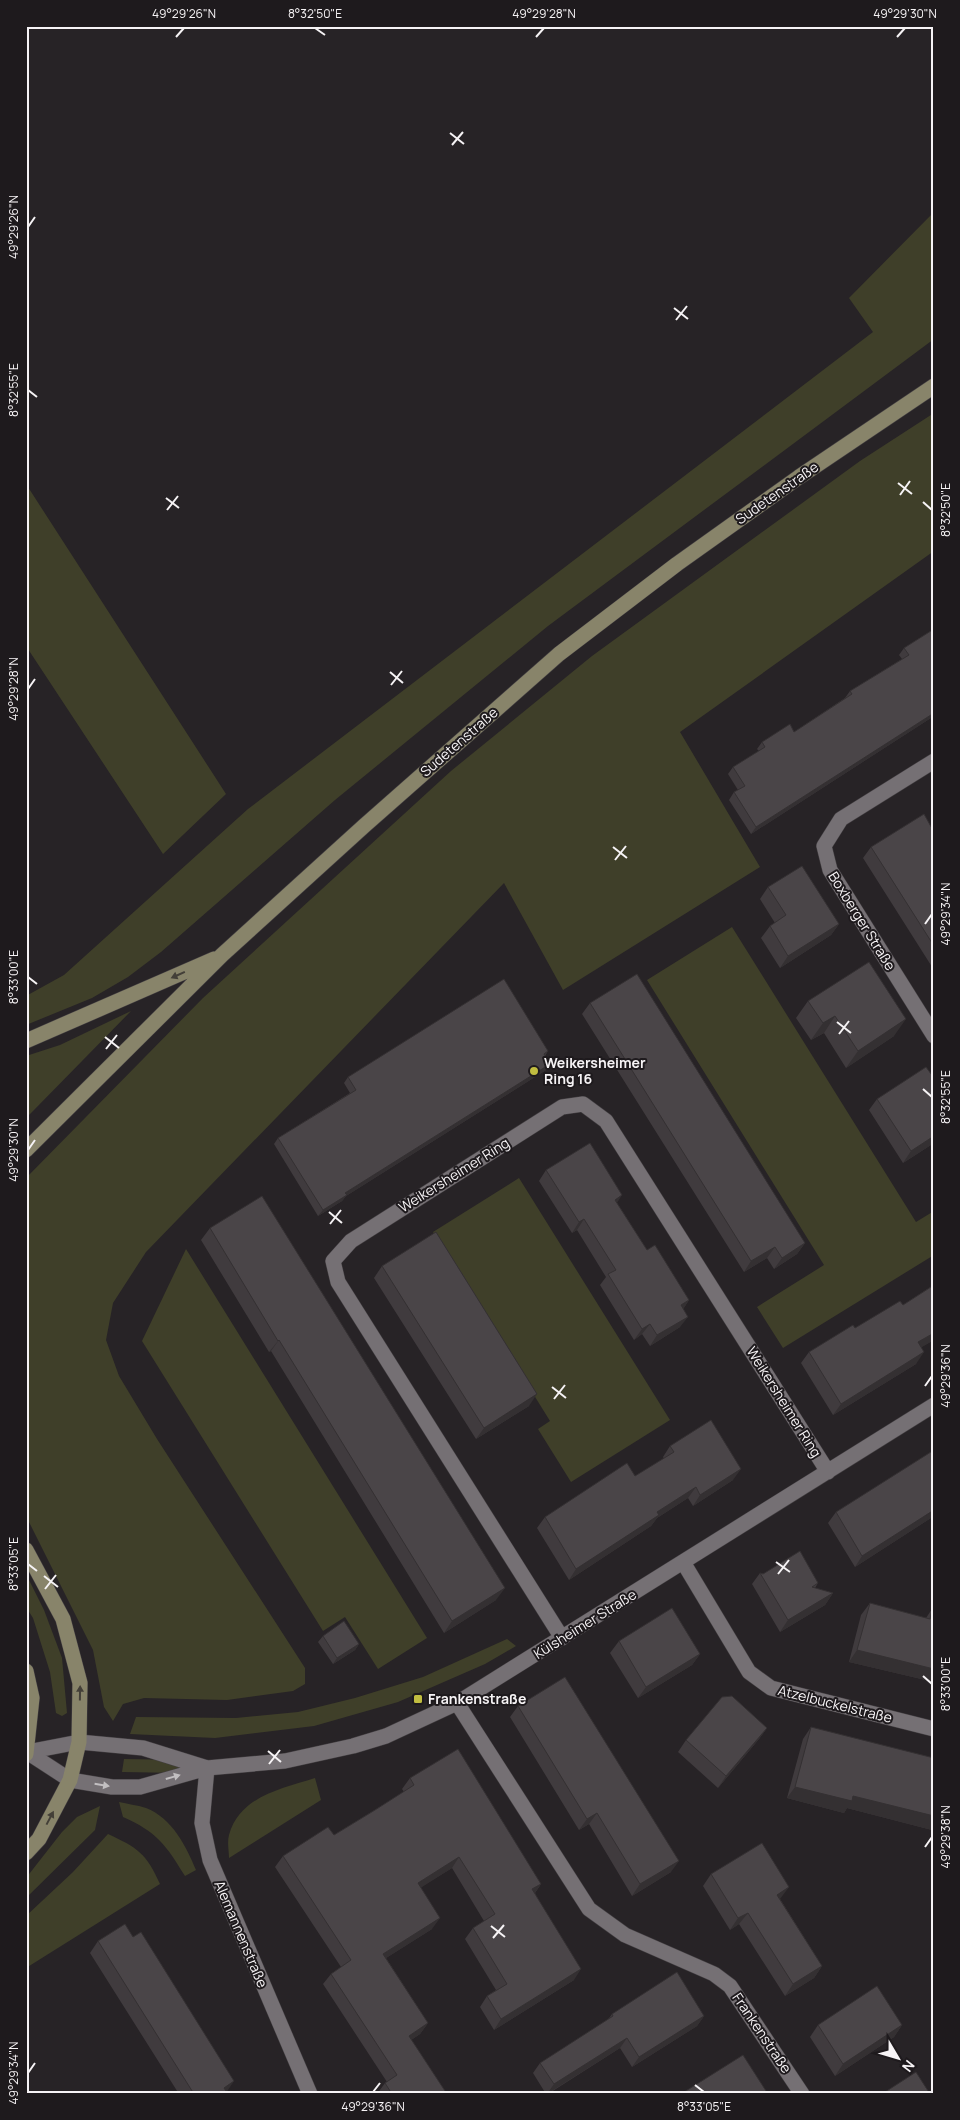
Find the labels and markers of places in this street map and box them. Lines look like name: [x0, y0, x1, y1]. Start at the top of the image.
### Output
place label: Weikersheimer Ring 16: [544, 1053, 646, 1088]
marker: Weikersheimer Ring 16: [528, 1065, 540, 1077]
place label: Frankenstraße: [428, 1689, 526, 1708]
marker: Frankenstraße: [412, 1693, 424, 1705]

